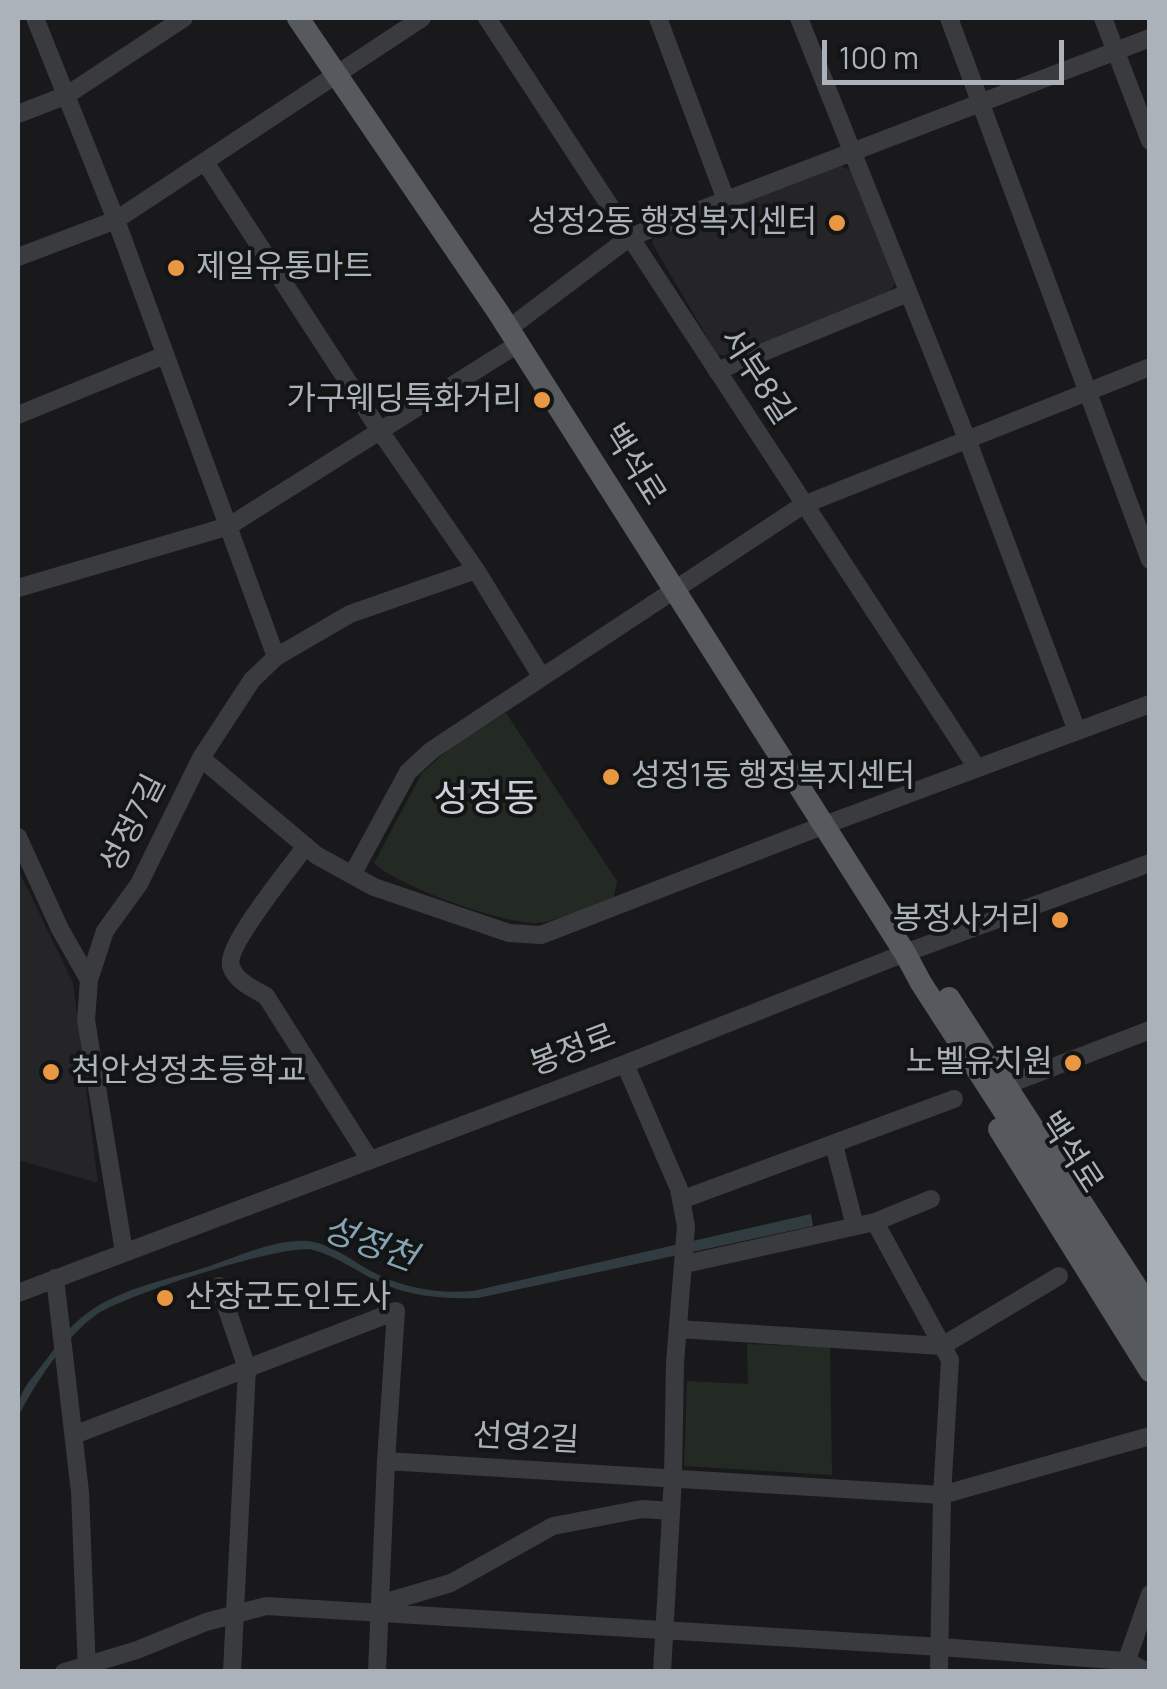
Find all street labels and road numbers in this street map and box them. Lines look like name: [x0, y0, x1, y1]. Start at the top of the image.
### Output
street label: 서부8길: [711, 322, 801, 432]
street label: 백석로: [593, 417, 673, 513]
street label: 성정7길: [93, 769, 175, 879]
street label: 봉정로: [525, 1017, 621, 1085]
street label: 백석로: [1030, 1106, 1110, 1200]
street label: 선영2길: [472, 1417, 580, 1461]

